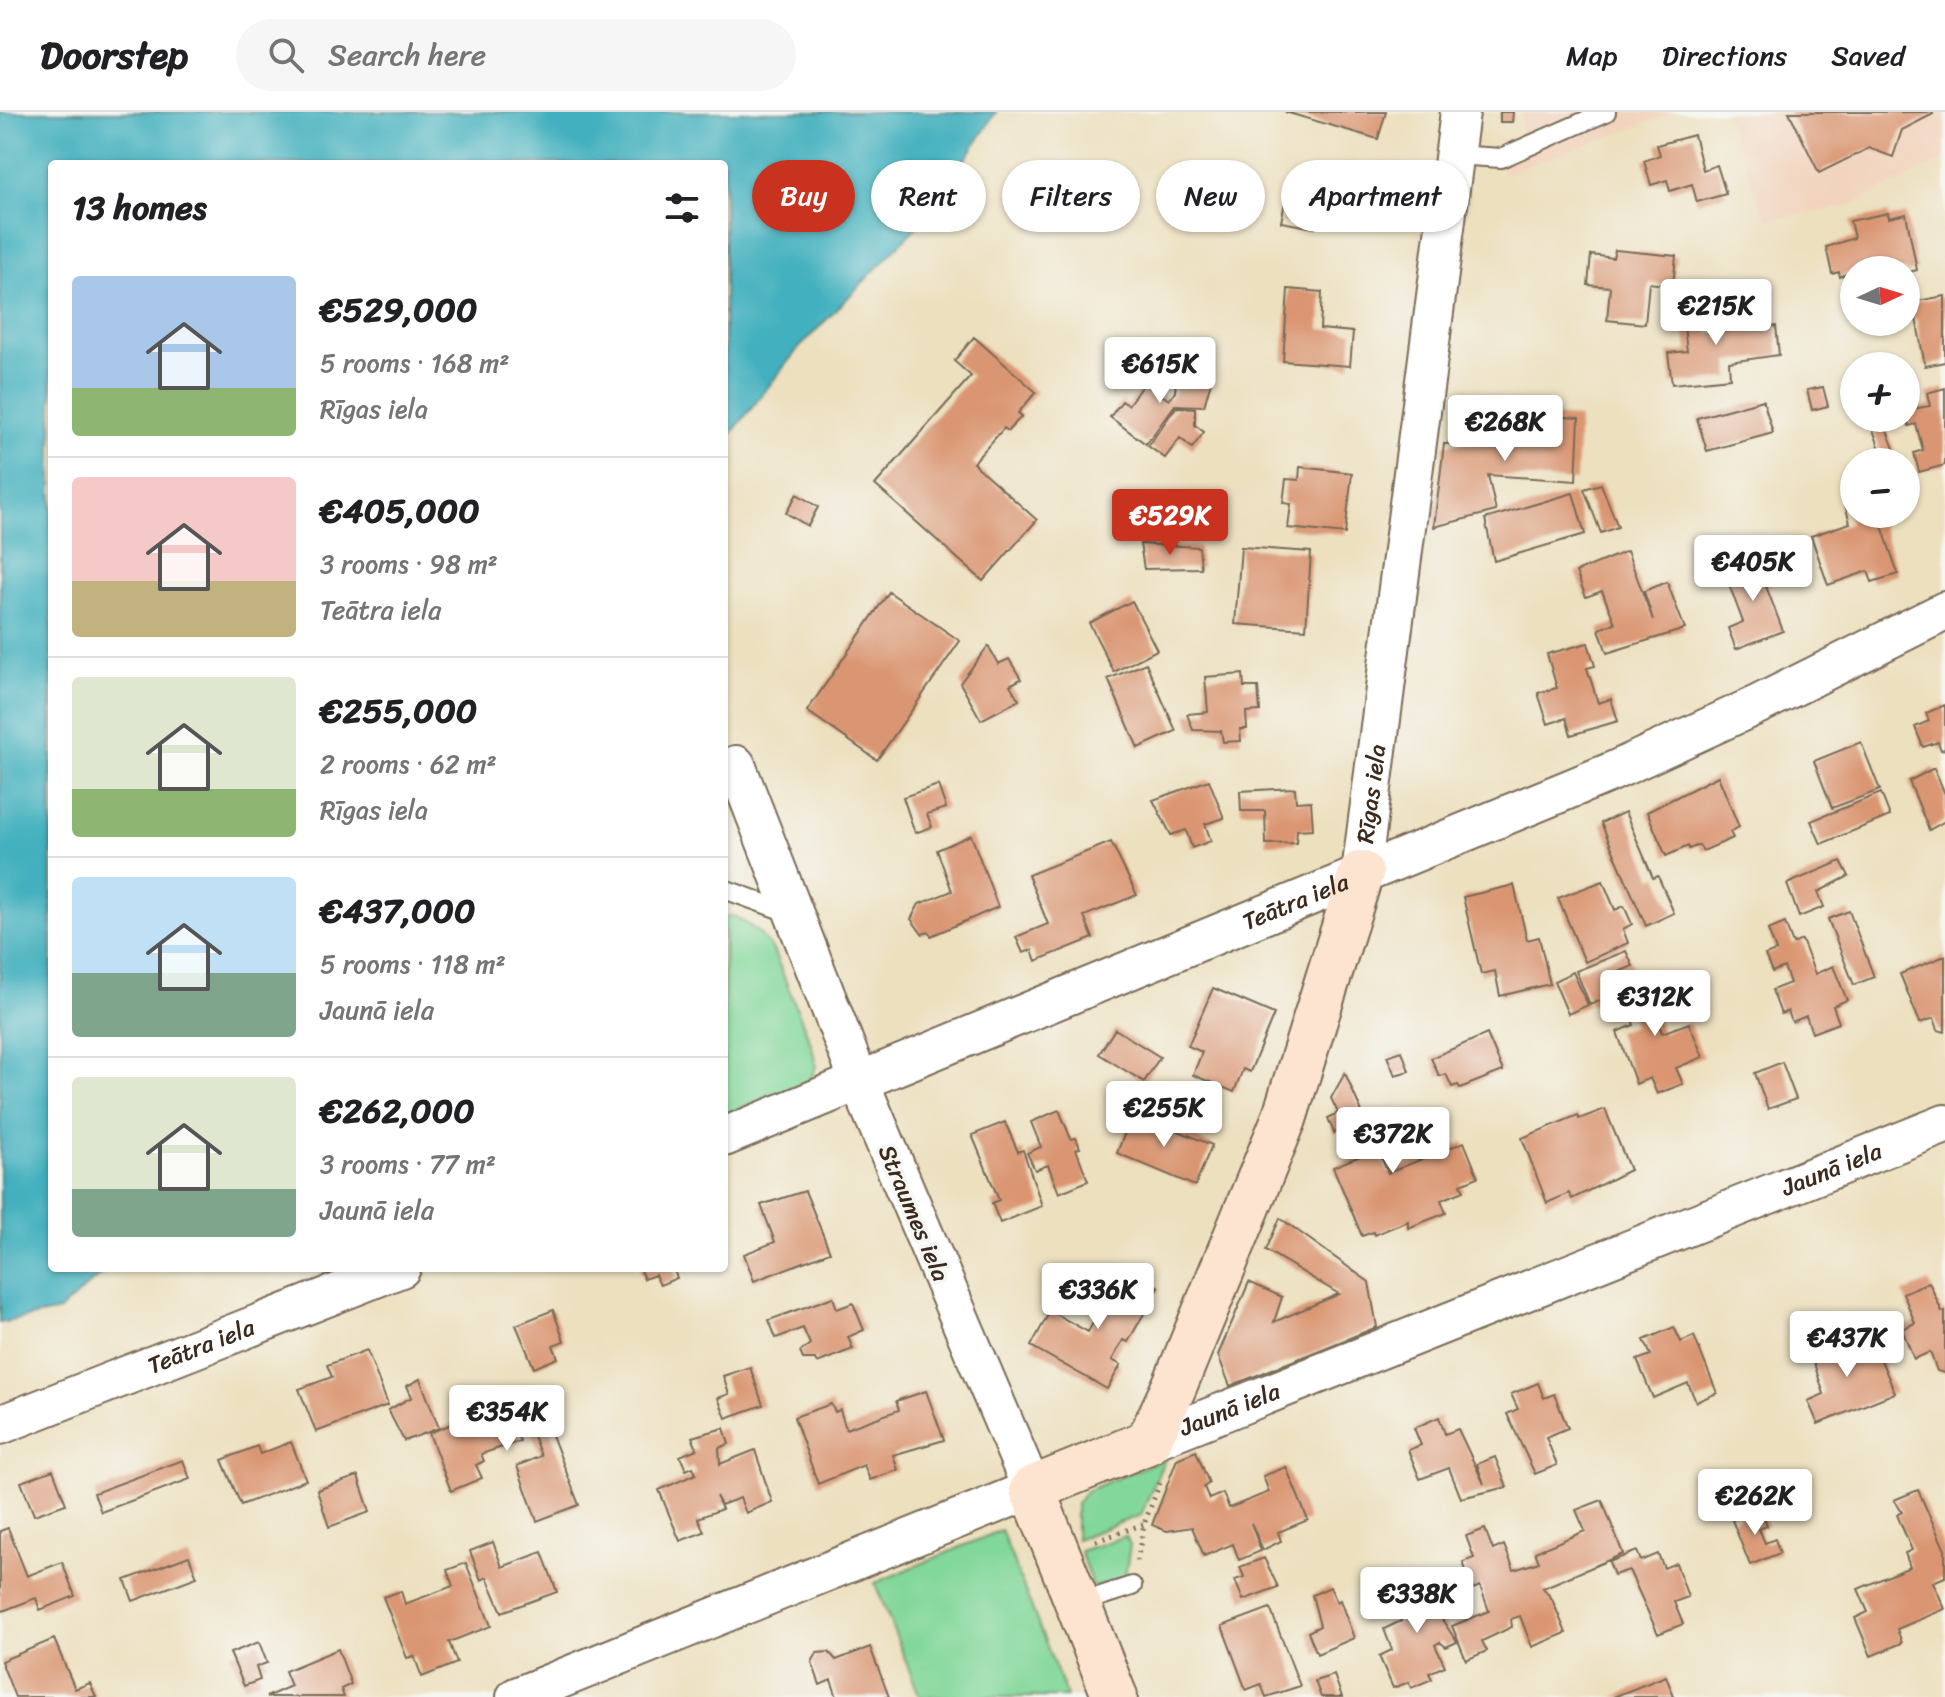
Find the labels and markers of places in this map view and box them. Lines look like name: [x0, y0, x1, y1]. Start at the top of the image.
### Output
pin: €215K: [1660, 279, 1772, 347]
pin: €615K: [1104, 337, 1216, 405]
pin: €268K: [1449, 395, 1561, 463]
pin: €529K: [1114, 489, 1226, 557]
pin: €405K: [1697, 535, 1809, 603]
pin: €312K: [1599, 970, 1711, 1038]
pin: €255K: [1108, 1081, 1220, 1149]
pin: €372K: [1337, 1107, 1449, 1175]
pin: €336K: [1042, 1263, 1154, 1331]
pin: €437K: [1791, 1311, 1903, 1379]
pin: €354K: [451, 1385, 563, 1453]
pin: €262K: [1699, 1469, 1811, 1537]
pin: €338K: [1361, 1567, 1473, 1635]

